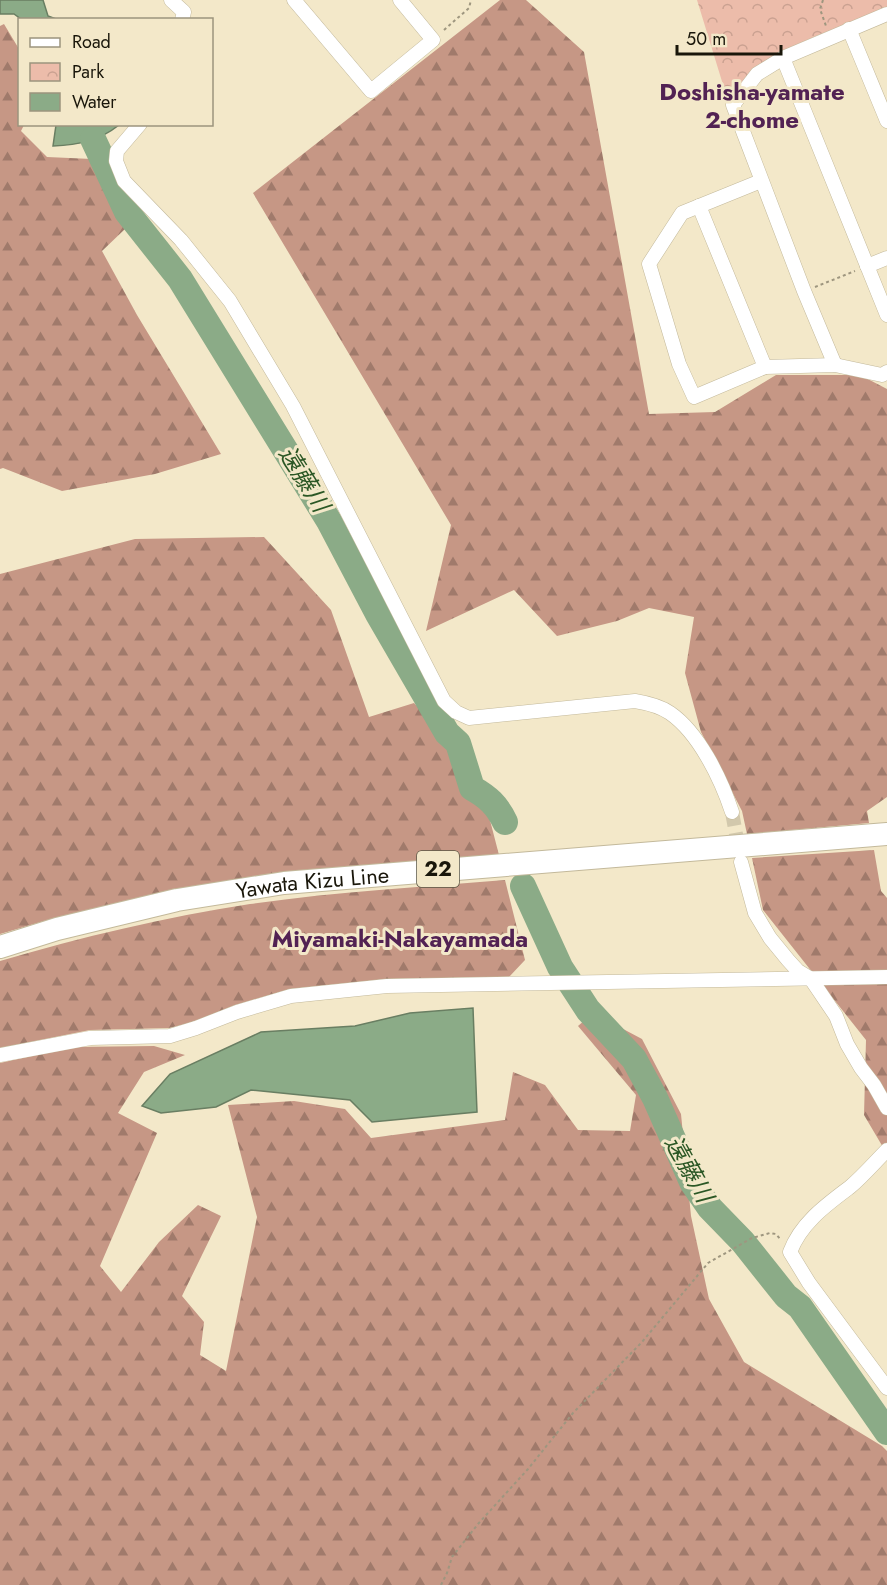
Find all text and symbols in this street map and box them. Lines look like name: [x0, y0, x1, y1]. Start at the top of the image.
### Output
legend: [18, 18, 213, 126]
scale bar: [677, 18, 780, 56]
text: 50 m: [686, 26, 726, 52]
text: Road: [72, 29, 111, 55]
text: Park: [72, 59, 104, 85]
district label: Doshisha-yamate 2-chome: [659, 74, 845, 137]
text: Water: [72, 89, 117, 115]
water label: 遠藤川: [271, 439, 340, 521]
road number: 22: [417, 851, 459, 887]
street label: Yawata Kizu Line: [234, 859, 390, 906]
district label: Miyamaki-Nakayamada: [272, 921, 528, 956]
water label: 遠藤川: [657, 1129, 724, 1211]

